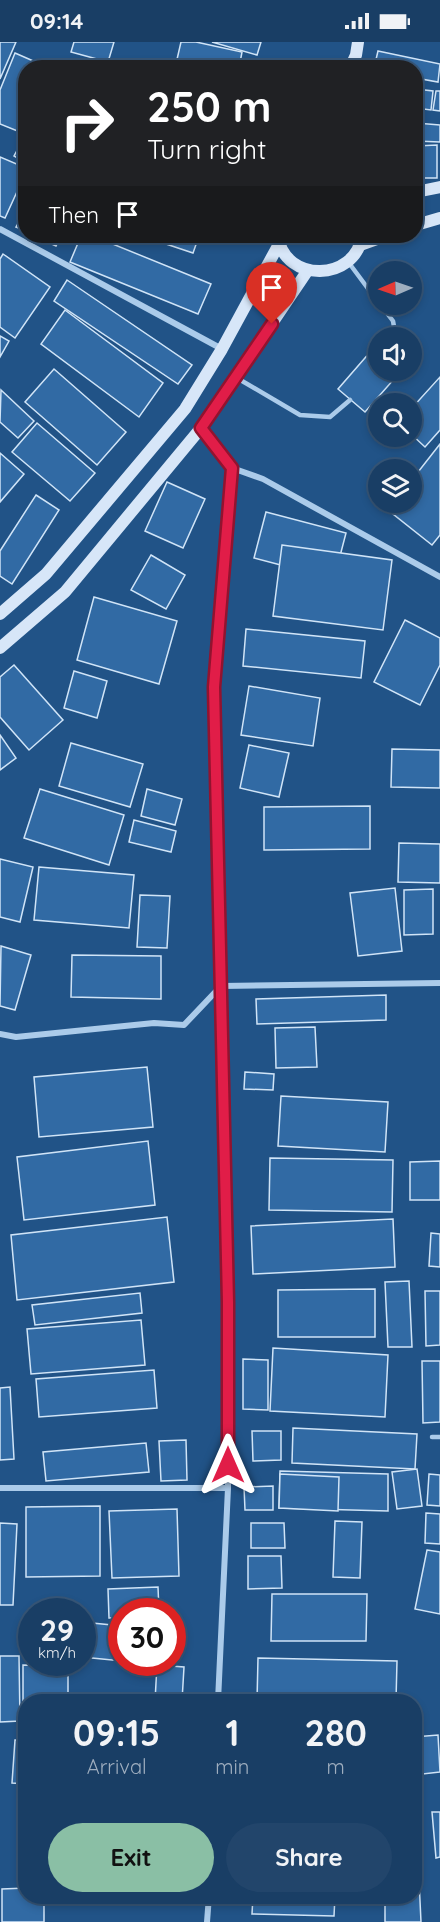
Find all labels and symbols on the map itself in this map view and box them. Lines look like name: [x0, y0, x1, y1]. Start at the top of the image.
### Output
north arrow: [368, 261, 422, 315]
pin: [246, 262, 297, 324]
position arrow: [196, 1433, 260, 1497]
speed limit sign: 30: [108, 1598, 186, 1676]

